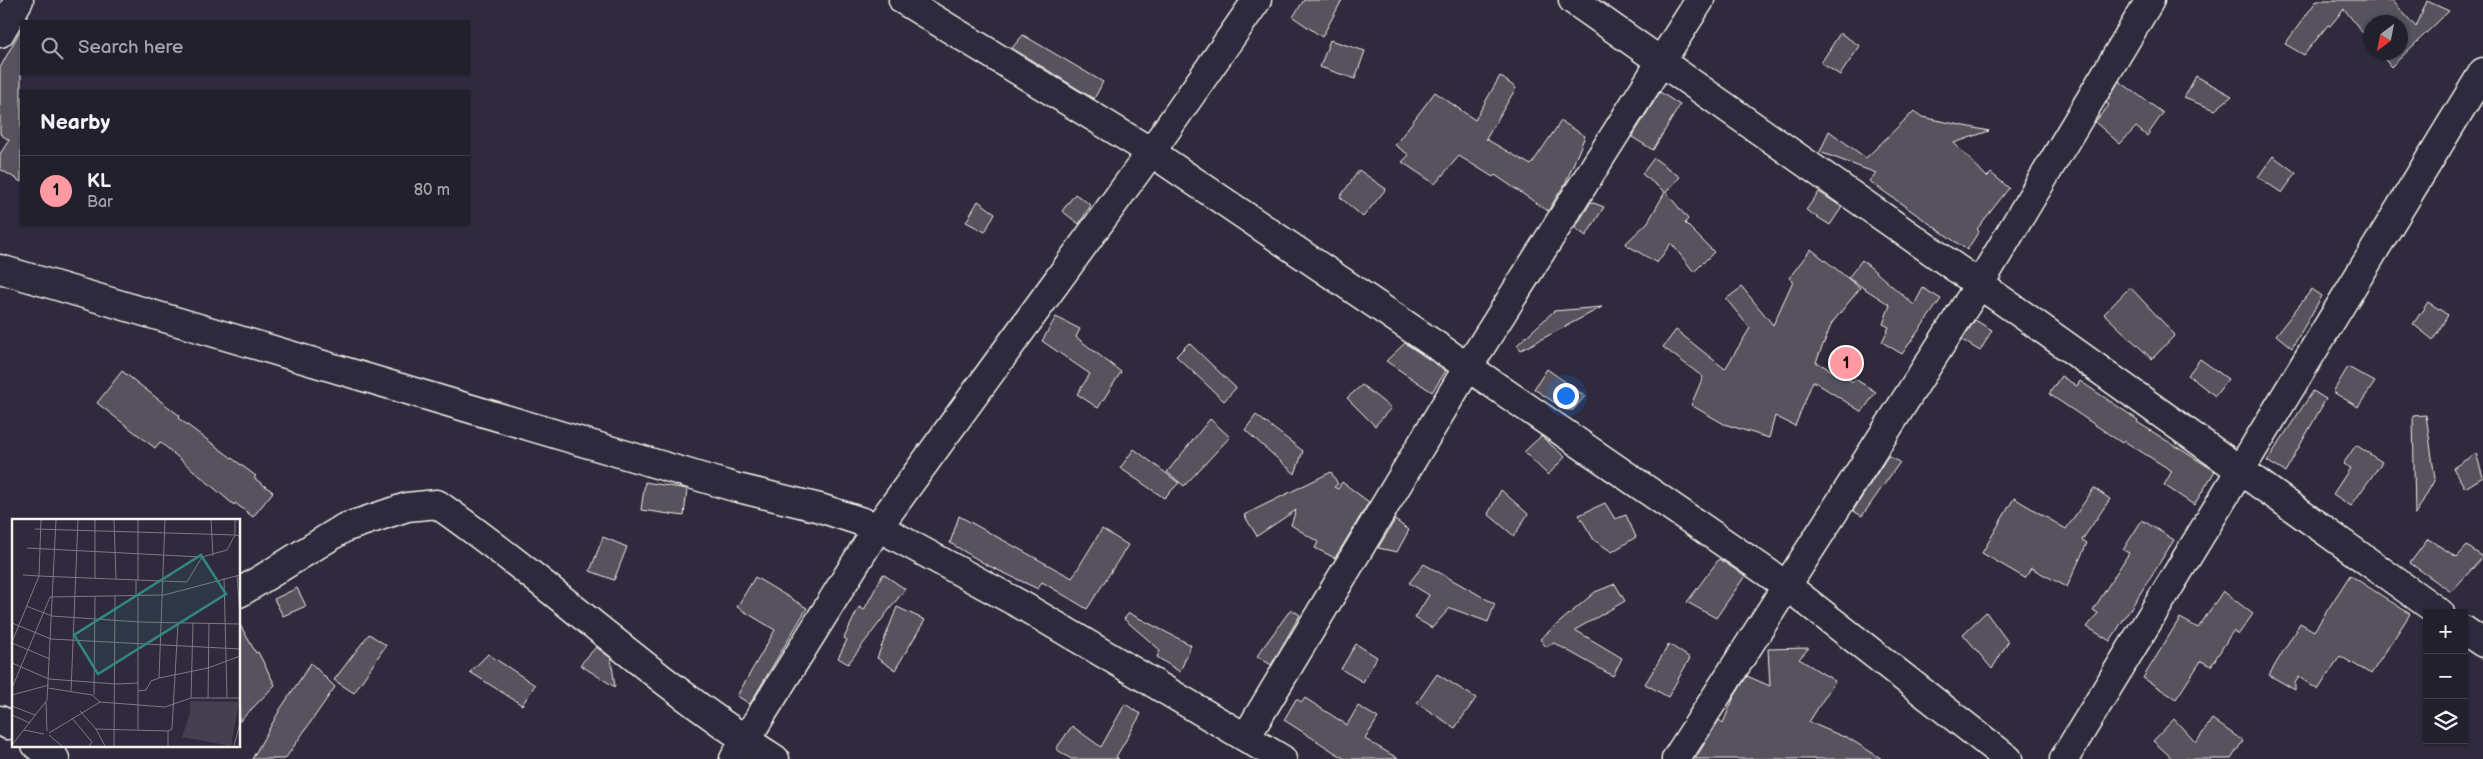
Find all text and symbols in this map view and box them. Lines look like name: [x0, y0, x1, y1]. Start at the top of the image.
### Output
north arrow: [2363, 15, 2408, 60]
search box: [20, 20, 470, 75]
icon: search: [38, 34, 66, 62]
text: Search here: [78, 36, 183, 59]
text: Nearby: [40, 110, 110, 135]
text: KL: [87, 170, 111, 193]
text: 1: [53, 181, 59, 200]
text: 80 m: [414, 181, 450, 200]
text: Bar: [87, 193, 113, 212]
pin: 1: [1830, 344, 1862, 382]
your location: [1553, 383, 1579, 409]
inset map: [12, 519, 240, 746]
map controls: [2423, 609, 2468, 744]
button: +: [2423, 609, 2468, 654]
button: −: [2423, 654, 2468, 699]
button: layers: [2423, 699, 2468, 744]

